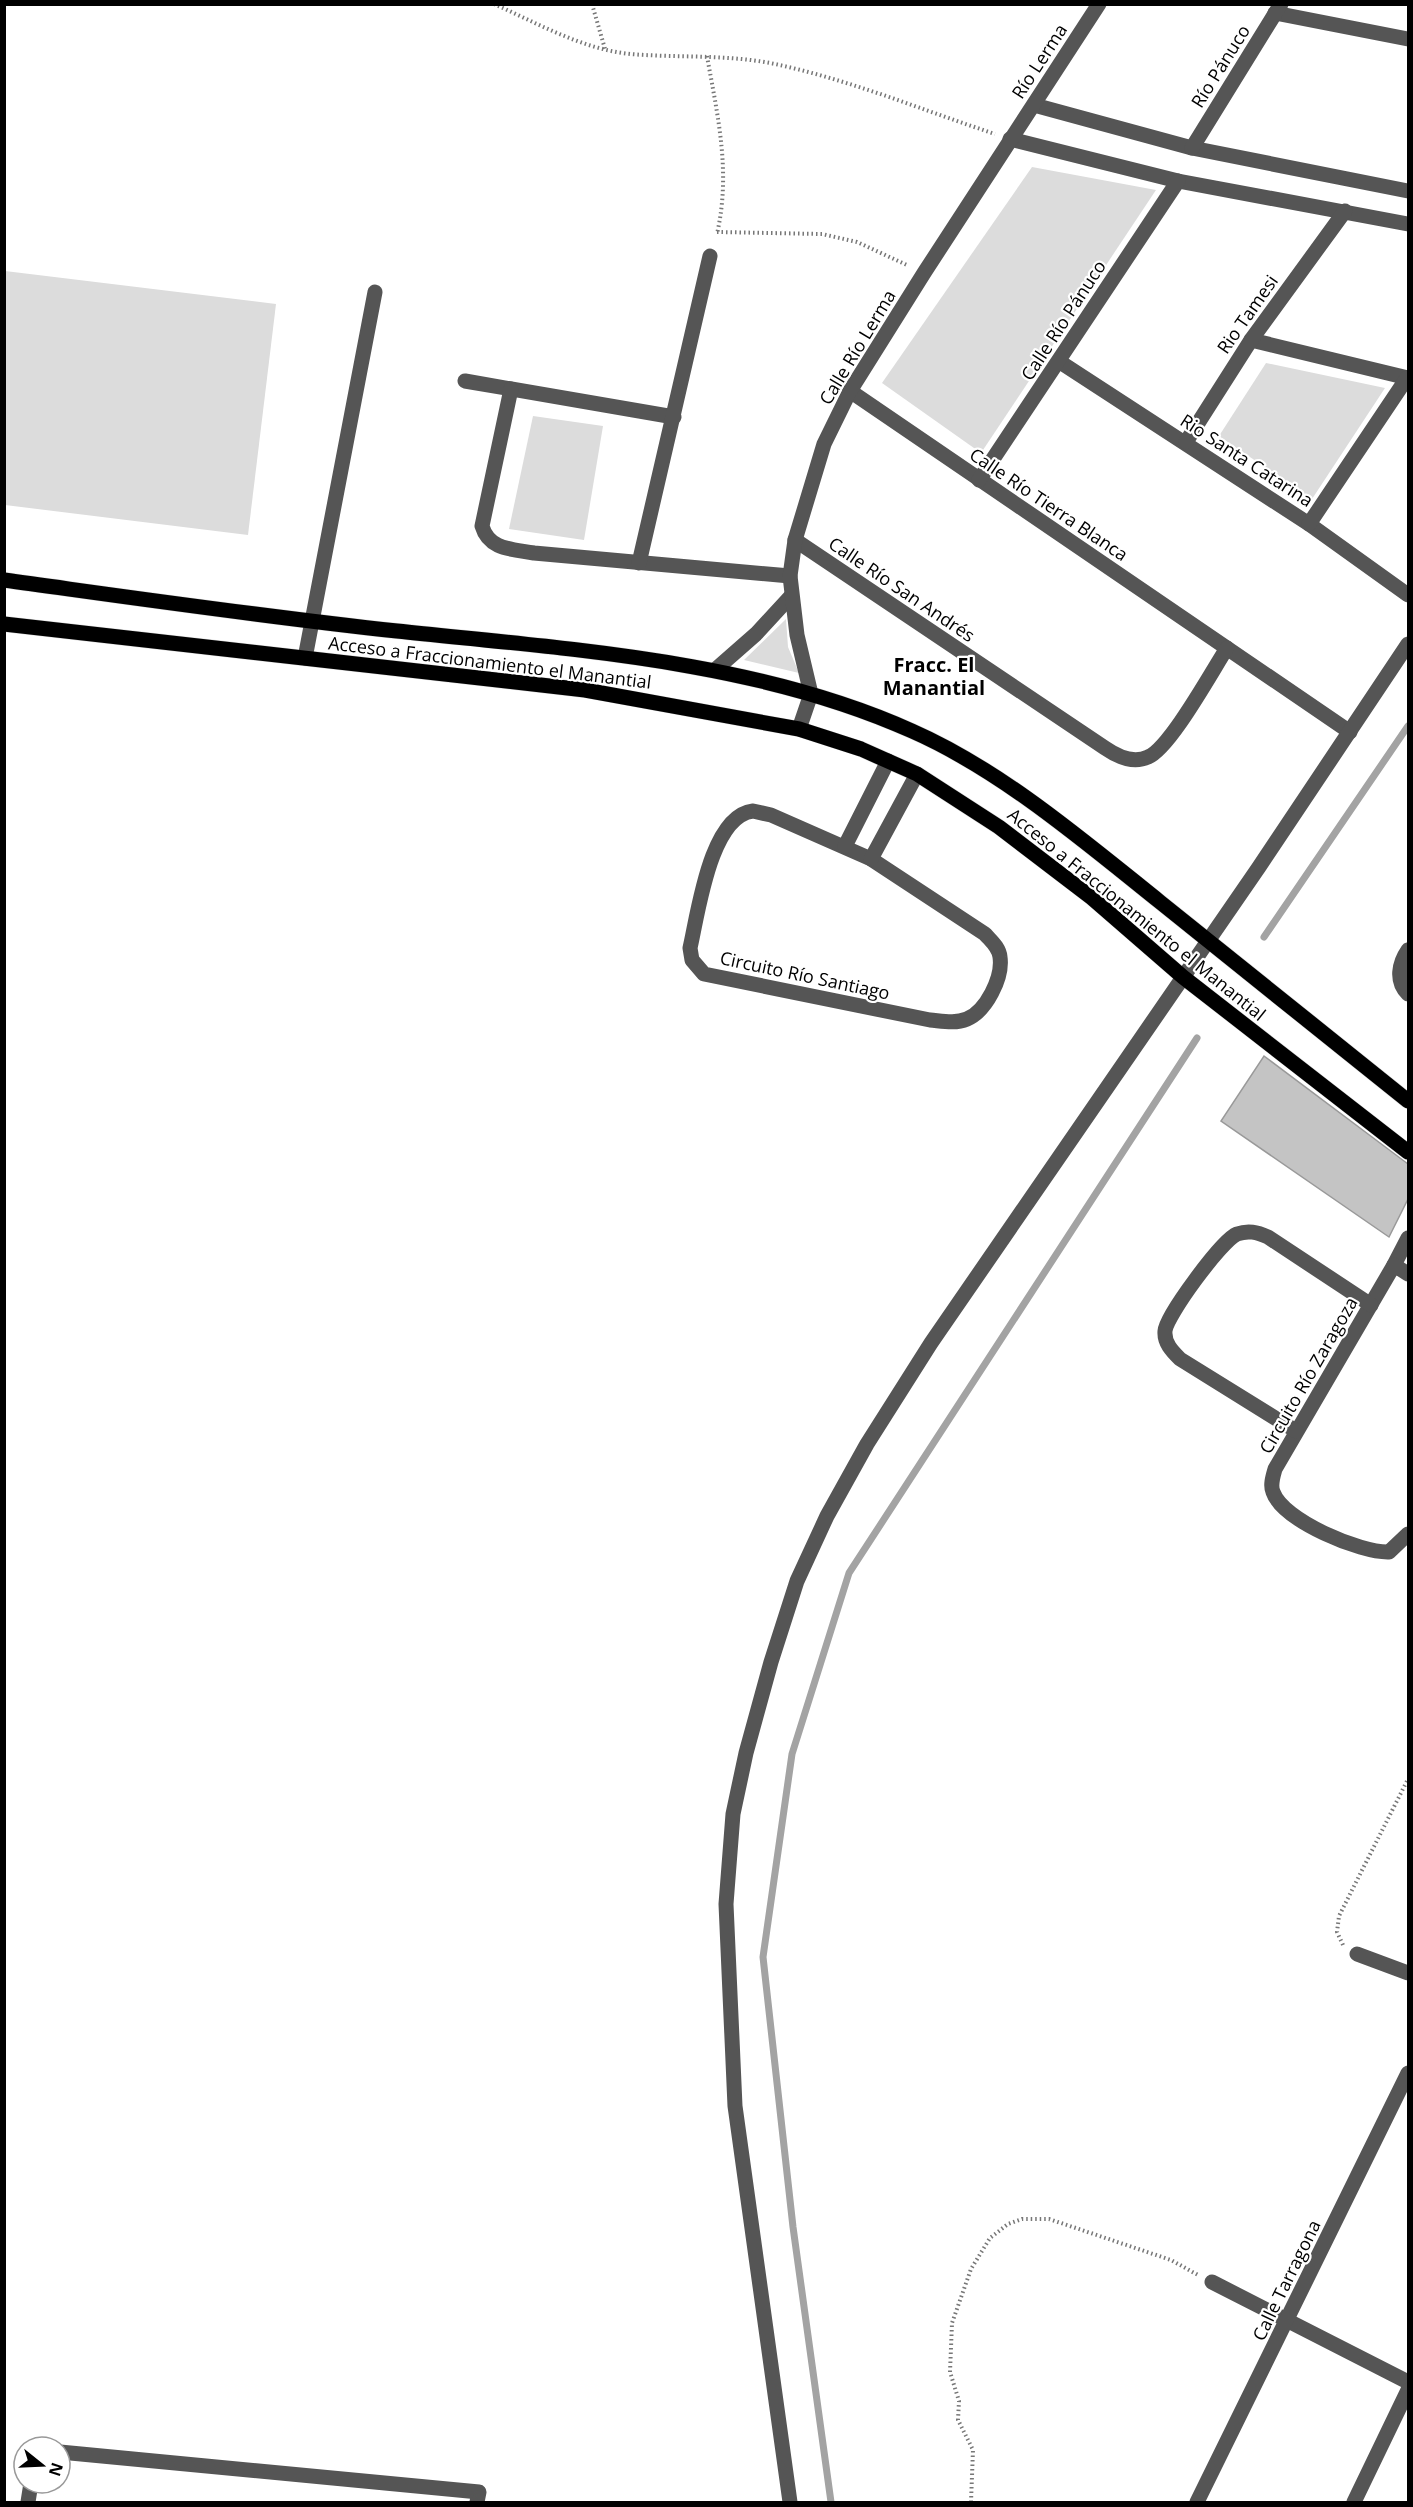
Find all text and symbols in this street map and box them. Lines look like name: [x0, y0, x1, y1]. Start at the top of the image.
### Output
street label: Río Lerma: [1006, 19, 1072, 103]
street label: Río Pánuco: [1185, 20, 1255, 112]
street label: Calle Río Pánuco: [1015, 255, 1111, 385]
street label: Rio Tamesi: [1211, 270, 1283, 358]
street label: Calle Río Lerma: [813, 285, 901, 409]
street label: Rio Santa Catarina: [1176, 408, 1318, 512]
street label: Calle Río Tierra Blanca: [965, 442, 1133, 566]
street label: Calle Río San Andrés: [824, 531, 980, 647]
street label: Acceso a Fraccionamiento el Manantial: [327, 630, 653, 694]
district label: Fracc. El Manantial: [883, 651, 985, 701]
street label: Acceso a Fraccionamiento el Manantial: [1003, 802, 1271, 1026]
street label: Circuito Río Santiago: [718, 945, 892, 1005]
street label: Circuito Río Zaragoza: [1253, 1292, 1363, 1458]
street label: Calle Tarragona: [1246, 2216, 1326, 2344]
north arrow: [12, 2435, 72, 2495]
text: N: [44, 2460, 69, 2479]

